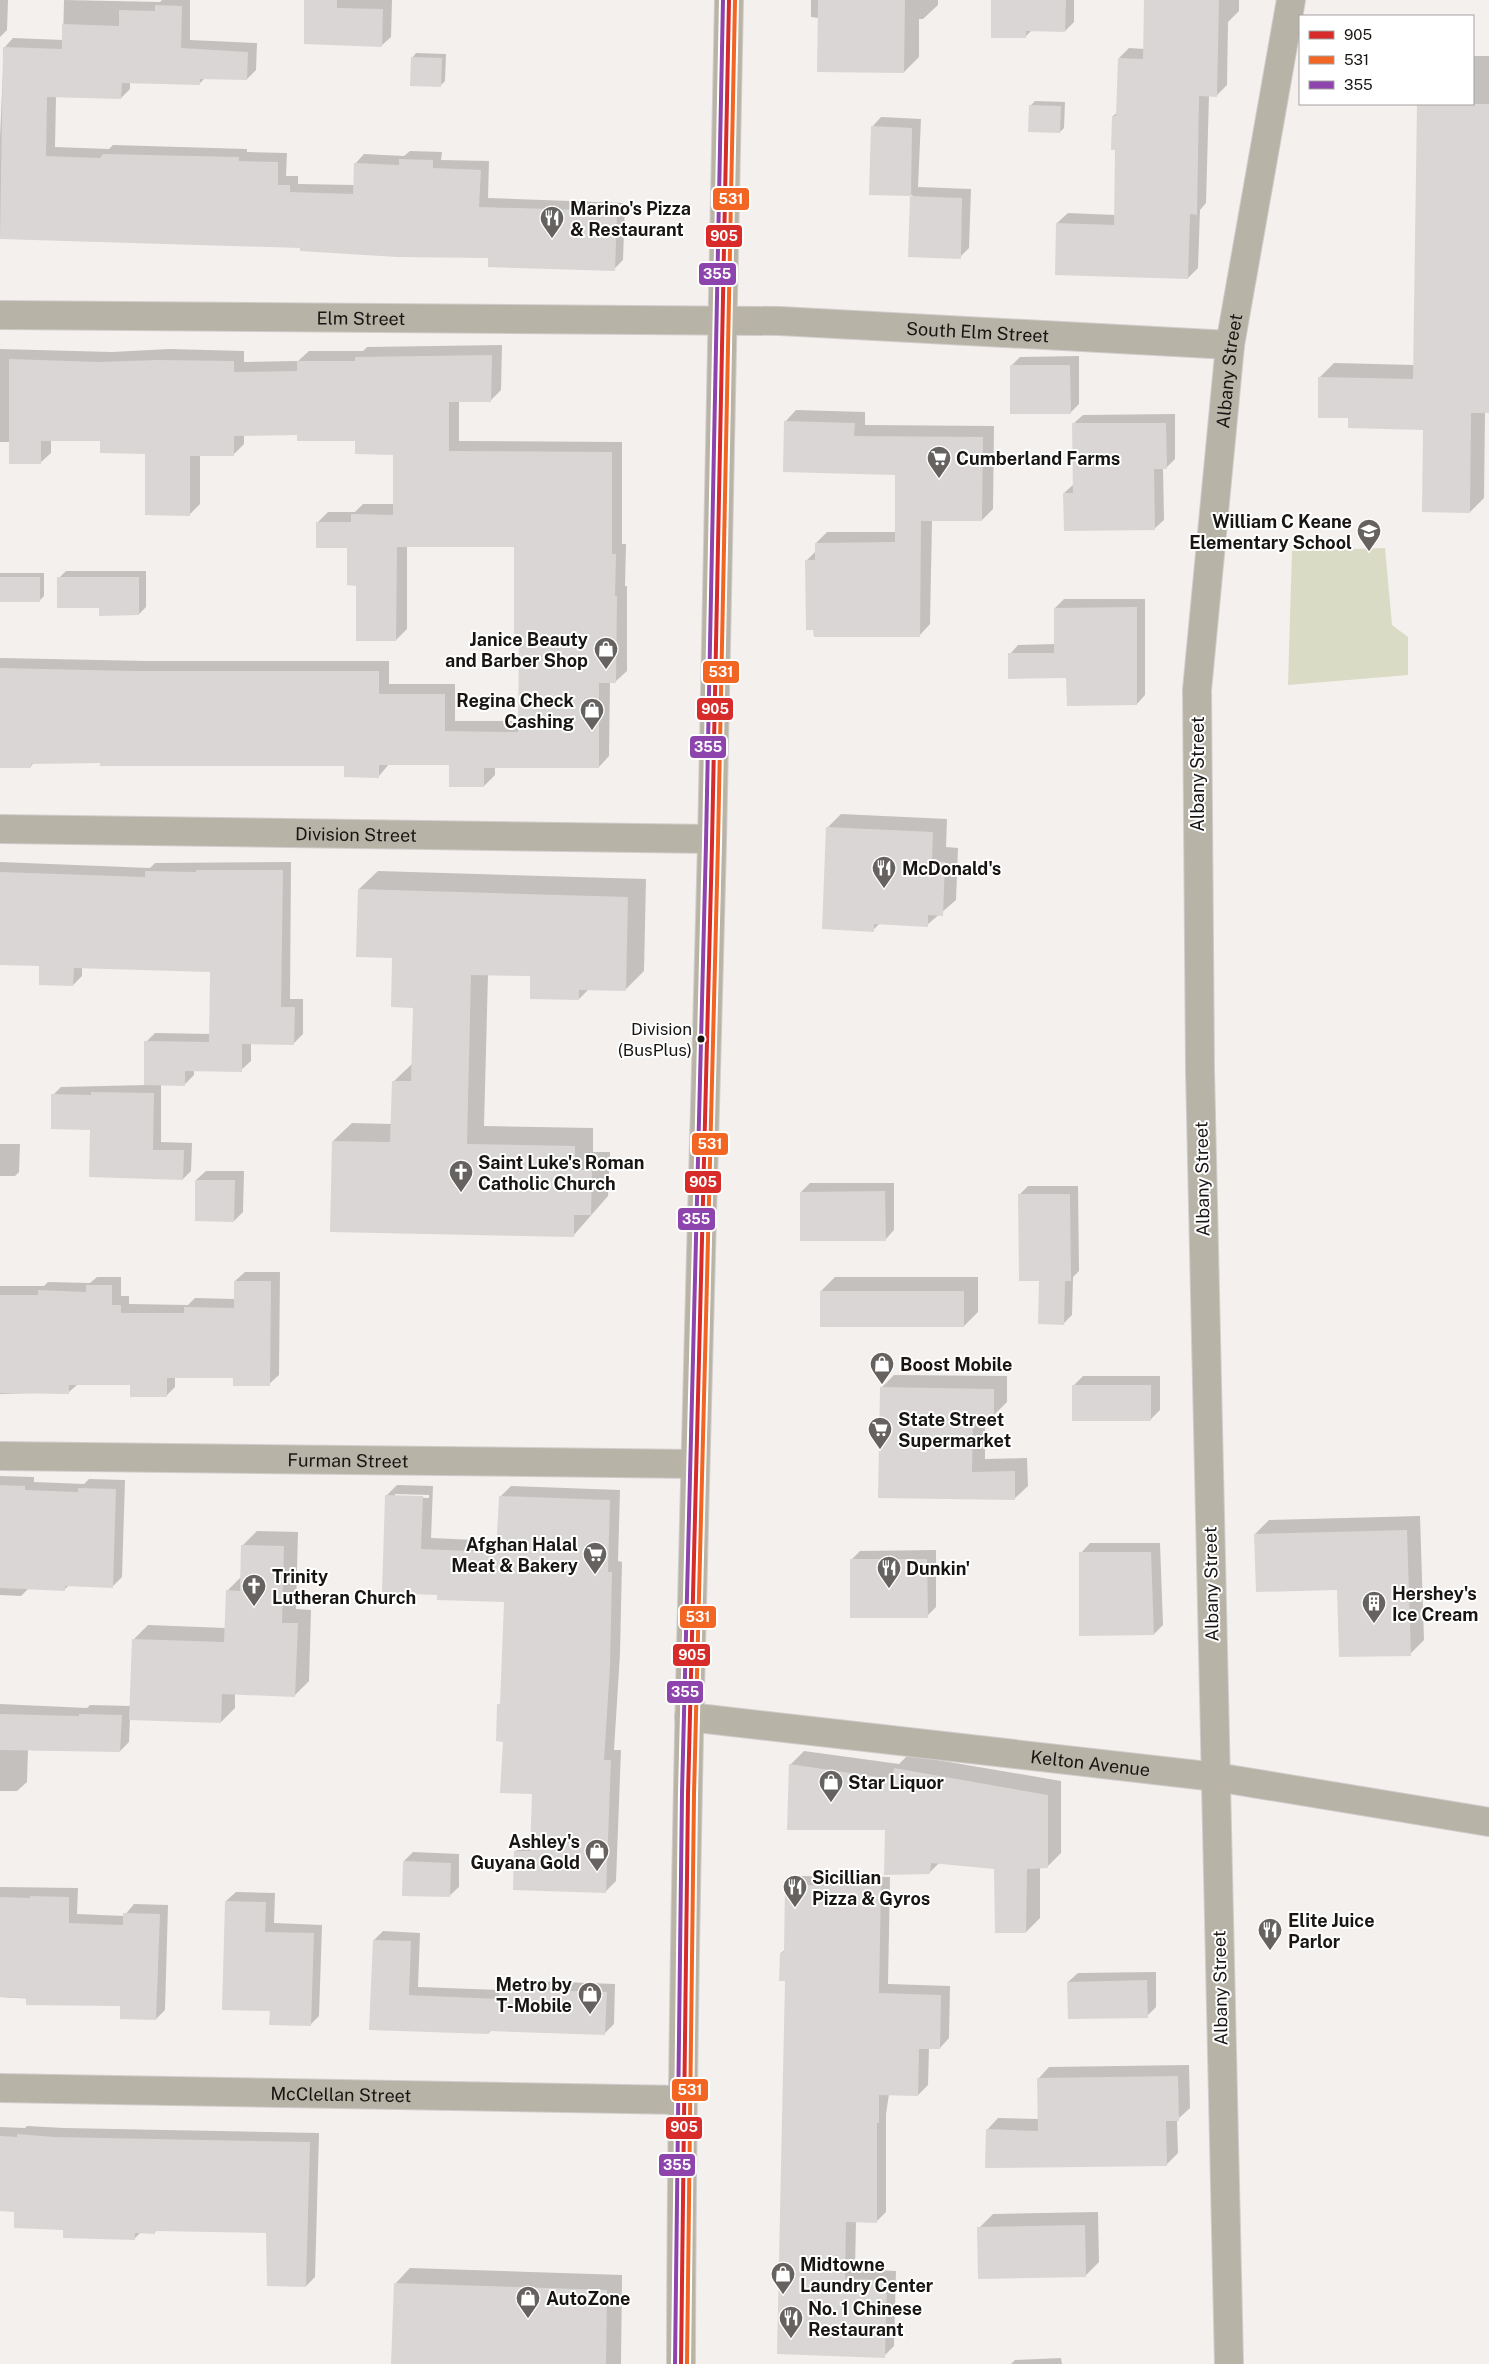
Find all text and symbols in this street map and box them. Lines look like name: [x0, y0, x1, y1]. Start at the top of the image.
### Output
legend: [1299, 15, 1474, 105]
text: 905: [1344, 26, 1372, 43]
text: 531: [1344, 51, 1369, 68]
text: 355: [1344, 76, 1373, 93]
line badge: 531: [712, 187, 750, 211]
text: 531: [719, 191, 743, 207]
place label: Marino's Pizza & Restaurant: [570, 198, 691, 240]
restaurant icon: Marino's Pizza & Restaurant: [539, 205, 565, 239]
line badge: 905: [705, 224, 743, 248]
text: 905: [710, 228, 738, 244]
line badge: 355: [698, 262, 737, 286]
text: 355: [703, 266, 731, 282]
street label: Elm Street: [316, 307, 406, 329]
street label: Albany Street: [1212, 312, 1246, 429]
street label: South Elm Street: [906, 317, 1050, 346]
supermarket icon: Cumberland Farms: [926, 445, 952, 479]
place label: Cumberland Farms: [956, 448, 1120, 469]
place label: William C Keane Elementary School: [1189, 511, 1352, 553]
school or university icon: William C Keane Elementary School: [1356, 518, 1382, 552]
place label: Janice Beauty and Barber Shop: [445, 629, 588, 671]
shop icon: Janice Beauty and Barber Shop: [593, 636, 619, 670]
line badge: 531: [702, 660, 740, 684]
text: 531: [709, 664, 733, 680]
place label: Regina Check Cashing: [456, 690, 575, 732]
shop icon: Regina Check Cashing: [579, 697, 605, 731]
line badge: 905: [696, 697, 734, 721]
text: 905: [701, 701, 729, 717]
street label: Albany Street: [1187, 716, 1208, 832]
line badge: 355: [689, 735, 727, 759]
text: 355: [694, 739, 722, 755]
street label: Division Street: [295, 823, 417, 845]
restaurant icon: McDonald's: [871, 855, 897, 889]
place label: McDonald's: [902, 858, 1001, 879]
place label: Division (BusPlus): [618, 1019, 692, 1060]
marker: Division (BusPlus): [696, 1034, 706, 1044]
street label: Albany Street: [1190, 1121, 1214, 1237]
line badge: 531: [691, 1132, 729, 1156]
text: 531: [698, 1136, 722, 1152]
place label: Saint Luke's Roman Catholic Church: [478, 1152, 644, 1194]
church icon: Saint Luke's Roman Catholic Church: [448, 1159, 474, 1193]
line badge: 905: [684, 1170, 722, 1194]
text: 905: [689, 1174, 717, 1190]
line badge: 355: [677, 1207, 716, 1231]
text: 355: [682, 1211, 710, 1227]
shop icon: Boost Mobile: [869, 1351, 895, 1385]
place label: Boost Mobile: [900, 1354, 1012, 1375]
place label: State Street Supermarket: [898, 1409, 1011, 1451]
supermarket icon: State Street Supermarket: [867, 1416, 893, 1450]
street label: Furman Street: [287, 1449, 409, 1471]
street label: Albany Street: [1199, 1526, 1223, 1642]
place label: Afghan Halal Meat & Bakery: [451, 1534, 578, 1576]
supermarket icon: Afghan Halal Meat & Bakery: [582, 1541, 608, 1575]
restaurant icon: Dunkin': [876, 1555, 902, 1589]
place label: Dunkin': [906, 1558, 970, 1579]
place label: Trinity Lutheran Church: [272, 1566, 416, 1608]
church icon: Trinity Lutheran Church: [241, 1573, 267, 1607]
place label: Hershey's Ice Cream: [1392, 1583, 1478, 1625]
building icon: Hershey's Ice Cream: [1361, 1590, 1387, 1624]
line badge: 531: [679, 1605, 717, 1629]
text: 531: [686, 1609, 710, 1625]
line badge: 905: [672, 1643, 711, 1667]
text: 905: [678, 1647, 706, 1663]
line badge: 355: [666, 1680, 704, 1704]
text: 355: [671, 1684, 699, 1700]
street label: Kelton Avenue: [1029, 1745, 1151, 1780]
shop icon: Star Liquor: [818, 1769, 844, 1803]
place label: Star Liquor: [848, 1772, 945, 1793]
place label: Ashley's Guyana Gold: [470, 1831, 580, 1873]
shop icon: Ashley's Guyana Gold: [584, 1838, 610, 1872]
place label: Sicillian Pizza & Gyros: [812, 1867, 930, 1909]
restaurant icon: Sicillian Pizza & Gyros: [782, 1874, 808, 1908]
place label: Elite Juice Parlor: [1288, 1910, 1375, 1952]
restaurant icon: Elite Juice Parlor: [1257, 1917, 1283, 1951]
street label: Albany Street: [1208, 1930, 1232, 2046]
place label: Metro by T-Mobile: [496, 1974, 572, 2016]
shop icon: Metro by T-Mobile: [577, 1981, 603, 2015]
line badge: 531: [671, 2078, 709, 2102]
street label: McClellan Street: [270, 2082, 412, 2106]
text: 531: [678, 2082, 702, 2098]
line badge: 905: [665, 2116, 703, 2140]
text: 905: [670, 2119, 698, 2135]
line badge: 355: [658, 2153, 696, 2177]
text: 355: [663, 2157, 691, 2173]
place label: Midtowne Laundry Center: [800, 2254, 934, 2296]
shop icon: Midtowne Laundry Center: [770, 2261, 796, 2295]
shop icon: AutoZone: [515, 2285, 541, 2319]
place label: AutoZone: [546, 2288, 630, 2309]
place label: No. 1 Chinese Restaurant: [808, 2298, 922, 2340]
restaurant icon: No. 1 Chinese Restaurant: [778, 2305, 804, 2339]

